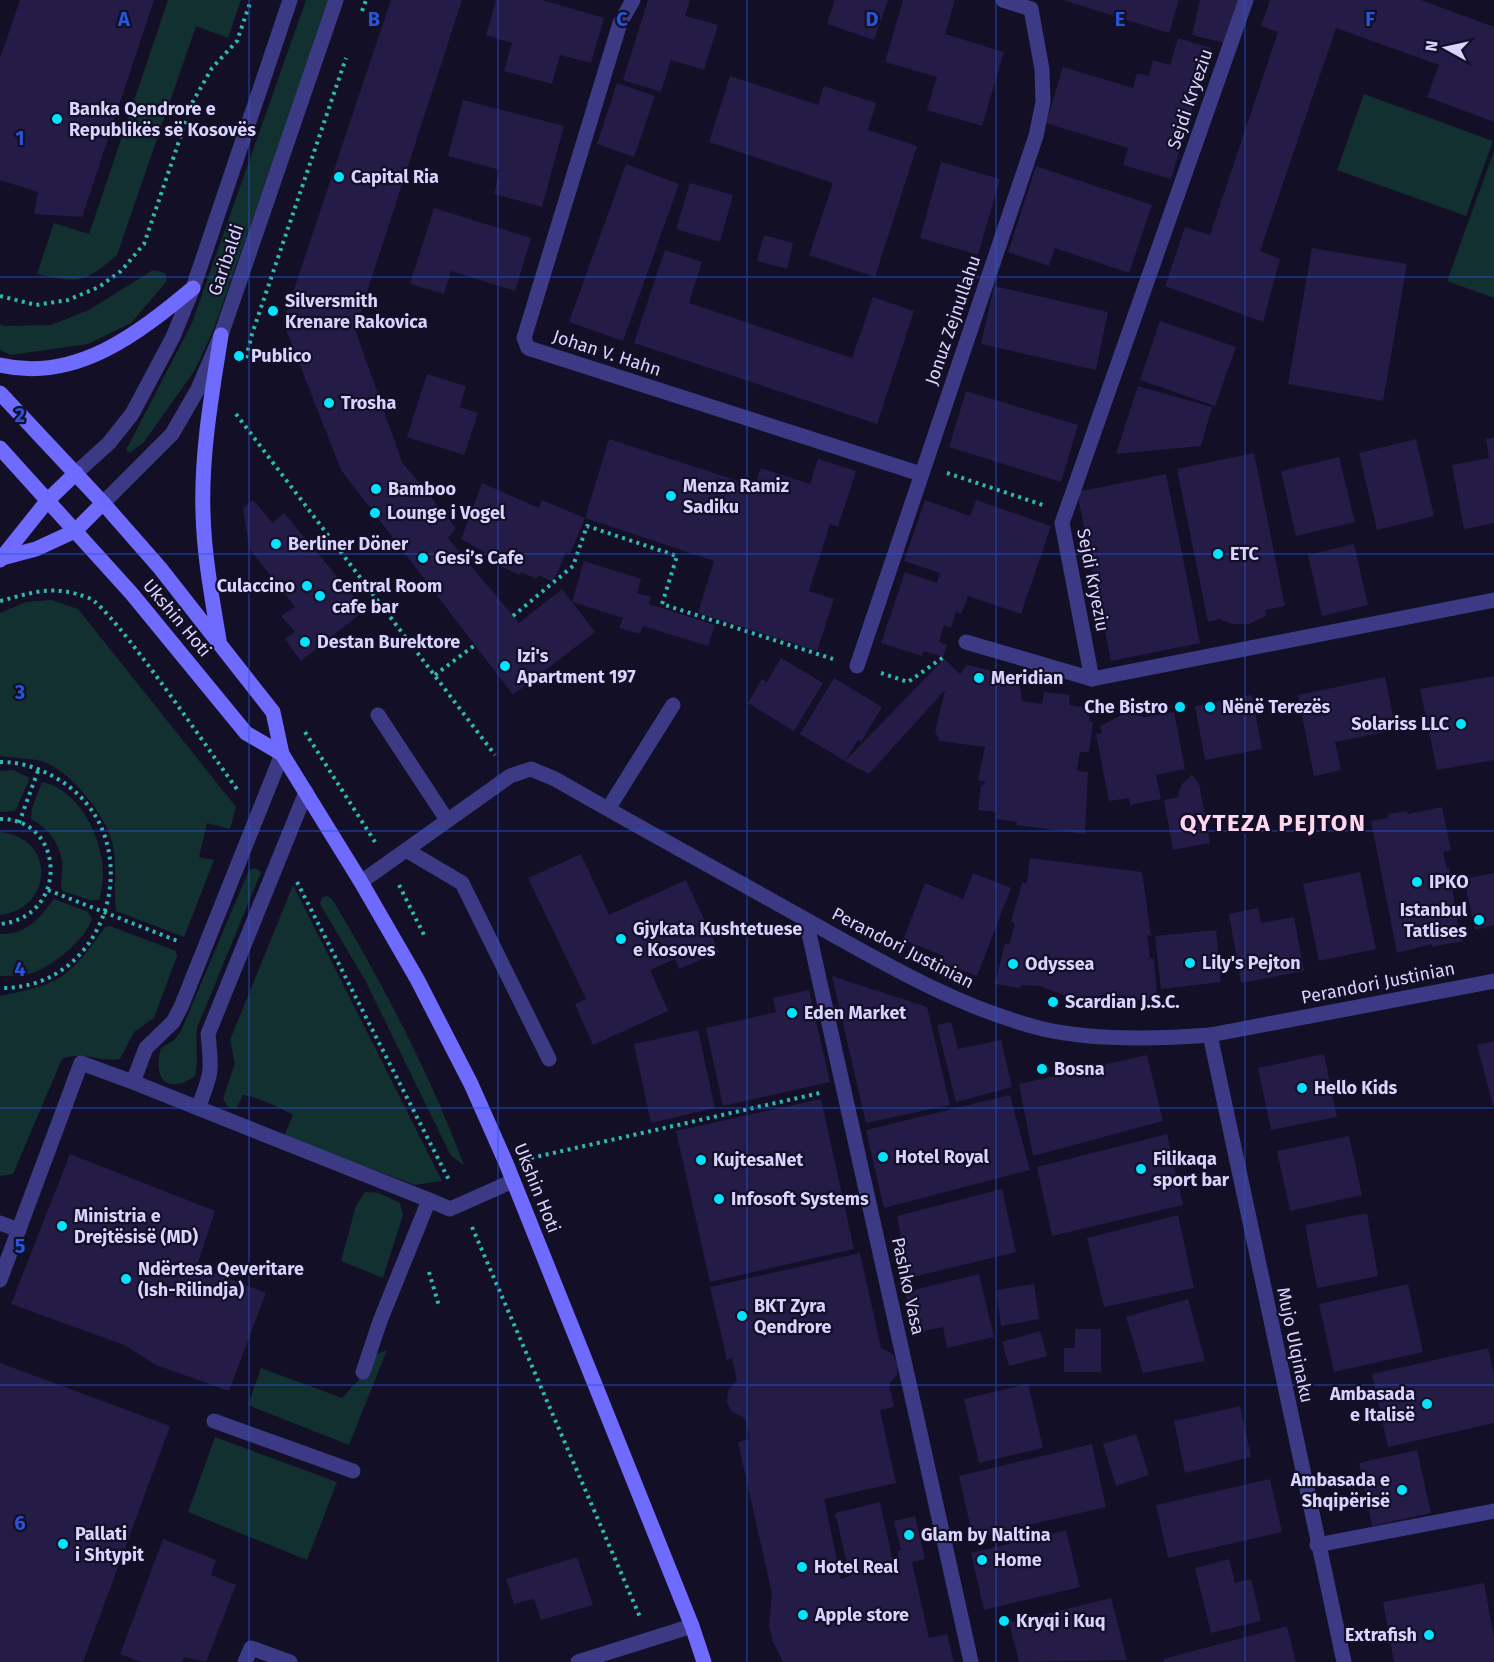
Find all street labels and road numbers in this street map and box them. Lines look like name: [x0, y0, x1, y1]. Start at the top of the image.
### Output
street label: Sejdi Kryeziu: [1163, 46, 1217, 152]
street label: Garibaldi: [203, 221, 249, 299]
street label: Jonuz Zejnullahu: [920, 252, 986, 388]
street label: Johan V. Hahn: [550, 325, 664, 381]
street label: Sejdi Kryeziu: [1072, 527, 1114, 633]
street label: Ukshin Hoti: [138, 575, 216, 661]
street label: Perandori Justinian: [828, 903, 978, 993]
street label: Perandori Justinian: [1299, 957, 1457, 1009]
street label: Ukshin Hoti: [509, 1140, 565, 1236]
street label: Pashko Vasa: [887, 1235, 929, 1337]
street label: Mujo Ulqinaku: [1272, 1285, 1318, 1405]

